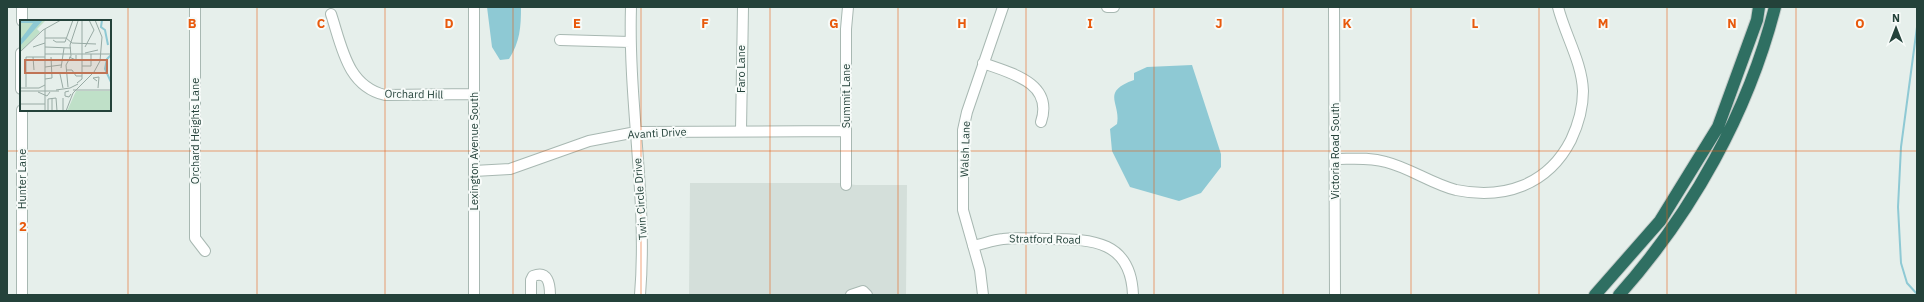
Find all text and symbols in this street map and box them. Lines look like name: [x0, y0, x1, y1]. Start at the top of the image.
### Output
north arrow: [1876, 8, 1916, 48]
text: N: [1892, 11, 1900, 25]
text: B: [188, 15, 197, 32]
text: C: [317, 15, 326, 32]
text: D: [444, 15, 454, 32]
text: E: [573, 15, 581, 32]
text: F: [701, 15, 709, 32]
text: G: [829, 15, 839, 32]
text: H: [957, 15, 967, 32]
text: I: [1087, 15, 1093, 32]
text: J: [1215, 15, 1223, 32]
text: K: [1342, 15, 1352, 32]
text: L: [1472, 15, 1479, 32]
text: M: [1598, 15, 1608, 32]
text: N: [1727, 15, 1737, 32]
text: O: [1855, 15, 1865, 32]
inset map: [20, 20, 111, 111]
street label: Faro Lane: [734, 45, 748, 93]
street label: Summit Lane: [839, 64, 853, 128]
street label: Orchard Heights Lane: [188, 78, 202, 184]
street label: Orchard Hill: [384, 86, 444, 102]
street label: Lexington Avenue South: [467, 92, 481, 210]
street label: Victoria Road South: [1328, 102, 1342, 200]
street label: Walsh Lane: [957, 121, 973, 177]
street label: Avanti Drive: [627, 124, 687, 142]
street label: Hunter Lane: [15, 149, 29, 209]
street label: Twin Circle Drive: [630, 158, 650, 240]
text: 2: [19, 218, 27, 235]
street label: Stratford Road: [1009, 231, 1081, 247]

